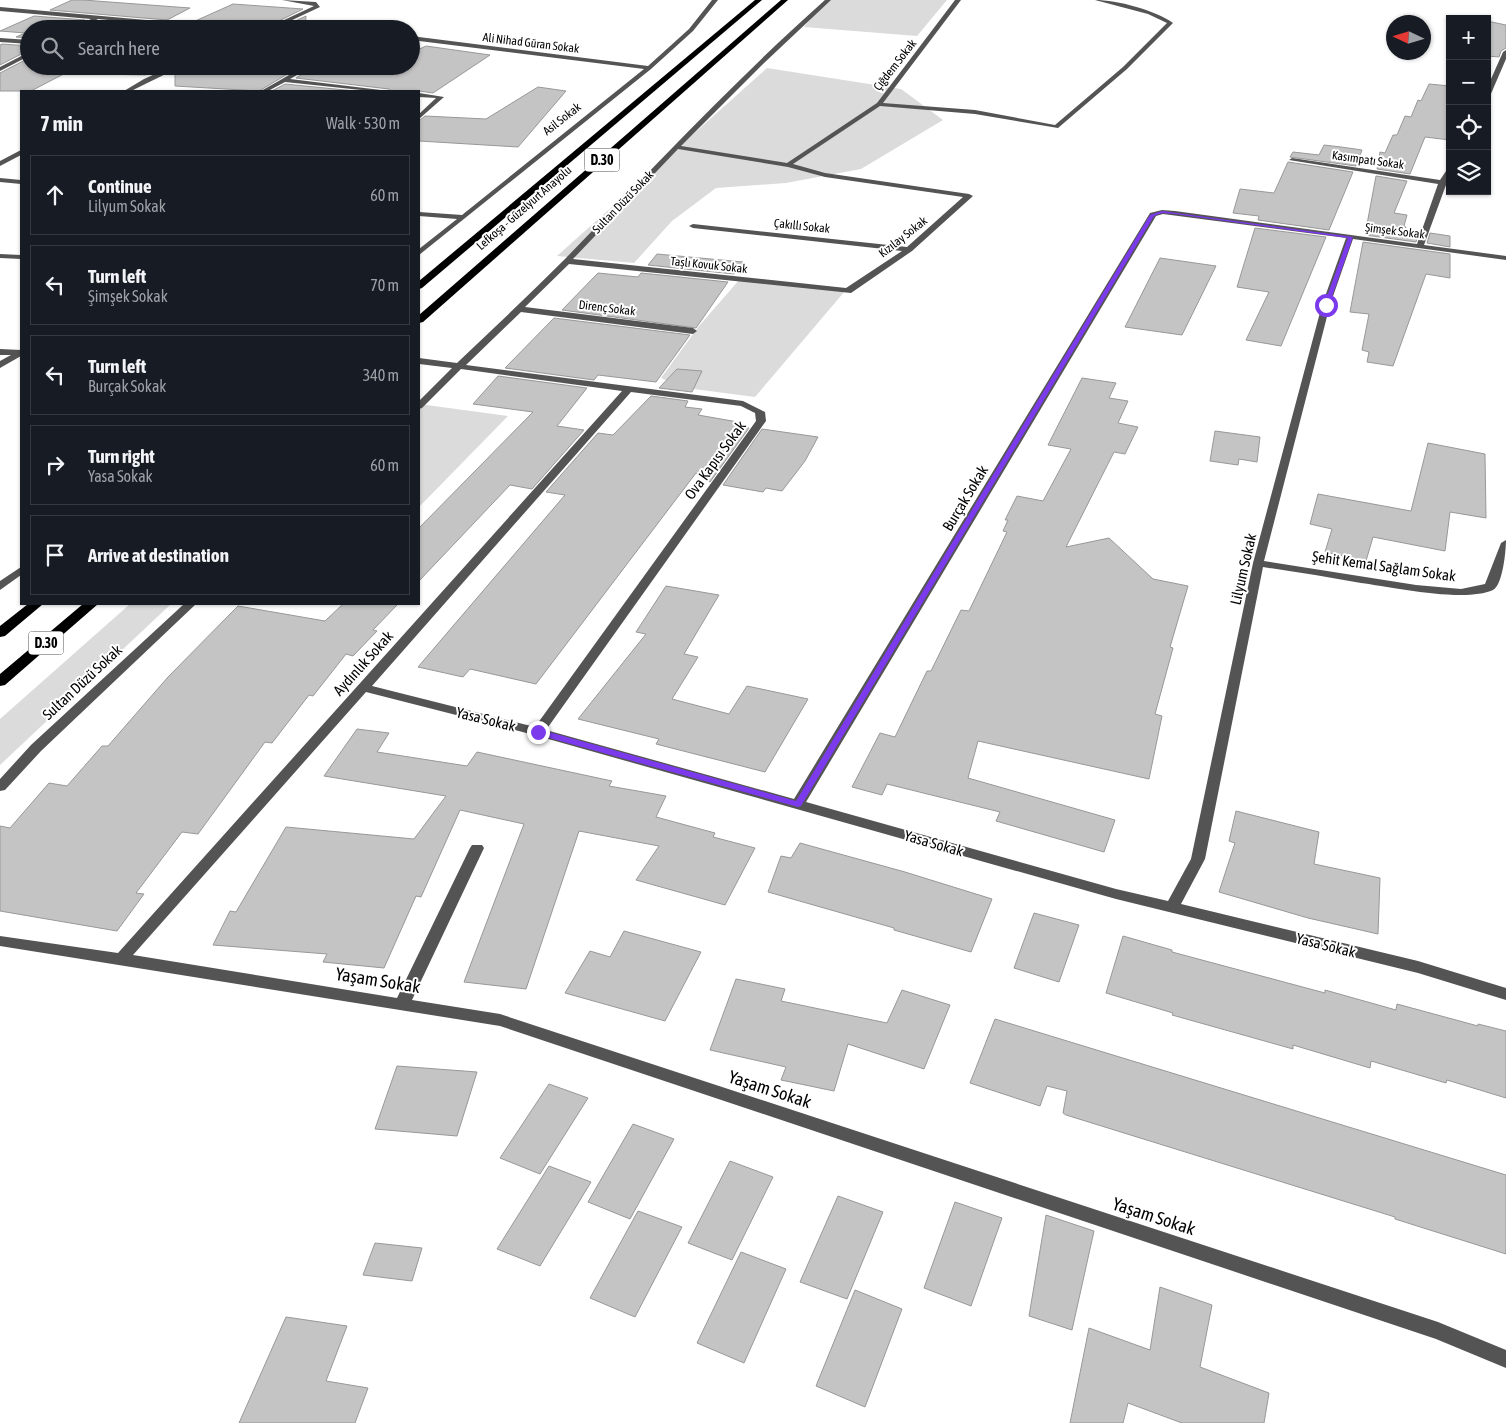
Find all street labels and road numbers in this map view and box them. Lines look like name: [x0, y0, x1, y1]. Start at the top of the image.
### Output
street label: Ali Nihad Güran Sokak: [482, 30, 581, 56]
street label: Çığdem Sokak: [871, 36, 920, 93]
street label: Asil Sokak: [540, 99, 584, 138]
road number: D.30: [584, 148, 620, 172]
street label: Kasımpatı Sokak: [1331, 148, 1406, 172]
street label: Lefkoşa - Güzelyurt Anayolu: [474, 163, 574, 253]
street label: Sultan Düzü Sokak: [590, 167, 657, 236]
street label: Kızılay Sokak: [876, 213, 931, 260]
street label: Çakıllı Sokak: [773, 216, 831, 236]
street label: Şimşek Sokak: [1364, 220, 1426, 242]
street label: Taşlı Kovuk Sokak: [670, 254, 749, 276]
street label: Direnç Sokak: [578, 298, 637, 319]
street label: Ova Kapısı Sokak: [681, 417, 749, 503]
street label: Burçak Sokak: [939, 462, 991, 534]
street label: Lilyum Sokak: [1227, 531, 1260, 606]
street label: Şehit Kemal Sağlam Sokak: [1311, 547, 1457, 585]
street label: Aydınlık Sokak: [330, 627, 397, 699]
road number: D.30: [28, 632, 64, 654]
street label: Sultan Düzü Sokak: [39, 641, 125, 723]
street label: Yasa Sokak: [455, 703, 518, 735]
street label: Yasa Sokak: [903, 826, 966, 860]
street label: Yasa Sokak: [1295, 929, 1358, 961]
street label: Yaşam Sokak: [334, 963, 422, 997]
street label: Yaşam Sokak: [726, 1066, 814, 1112]
street label: Yaşam Sokak: [1110, 1193, 1198, 1239]

